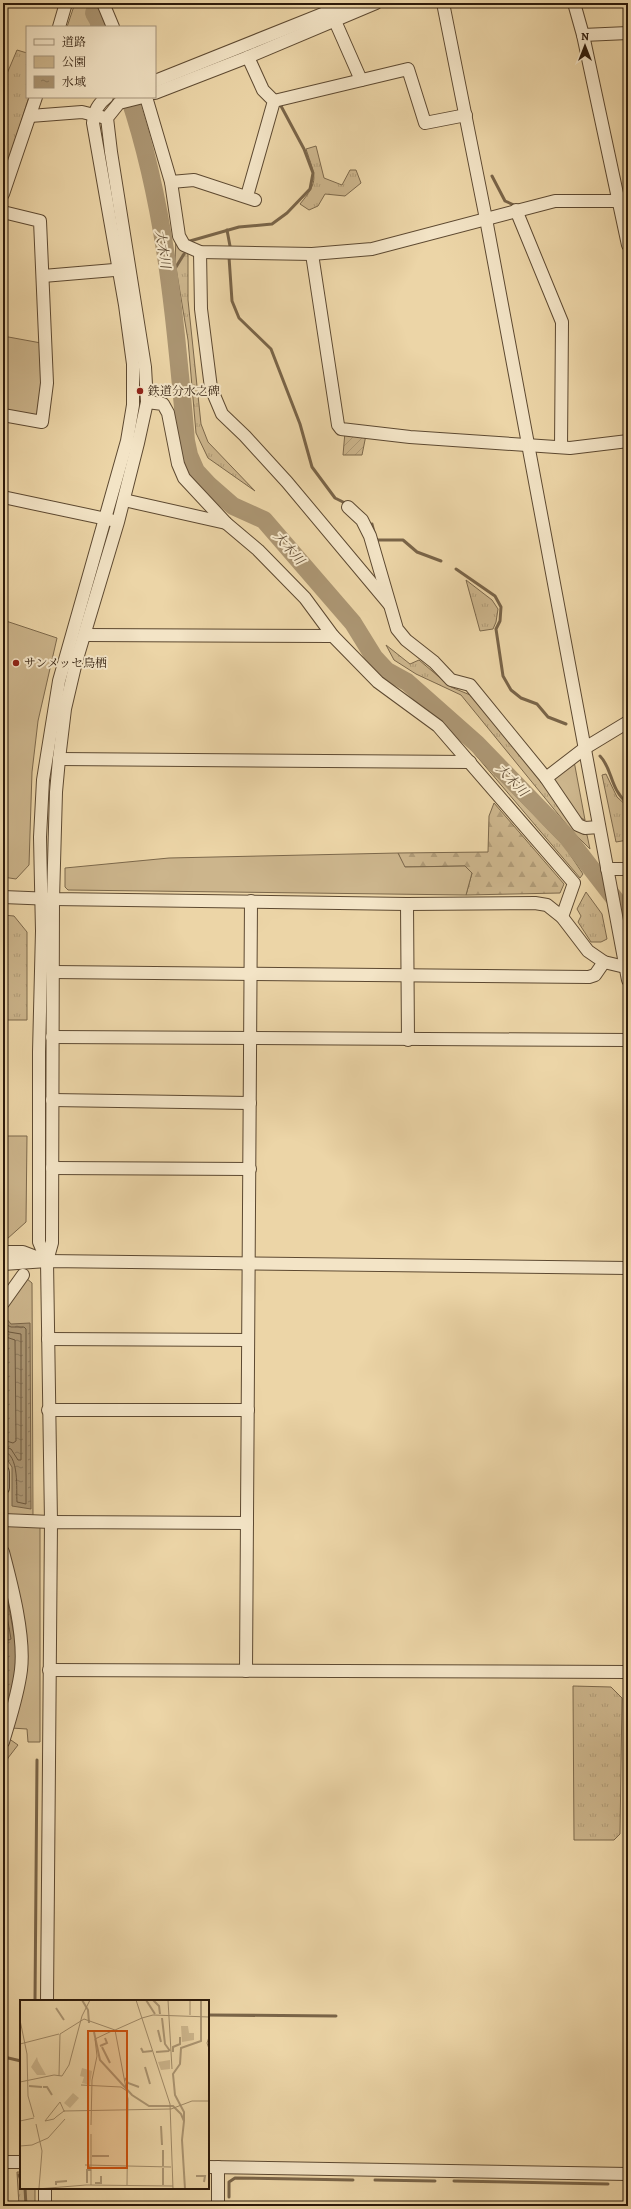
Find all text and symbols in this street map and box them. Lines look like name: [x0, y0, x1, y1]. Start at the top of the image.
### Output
legend: [26, 26, 156, 98]
north arrow: [565, 26, 605, 66]
text: N: [581, 29, 589, 44]
text: 道路: [62, 34, 86, 50]
text: 公園: [62, 54, 86, 70]
text: 水域: [62, 74, 86, 90]
water label: 大木川: [152, 228, 175, 272]
place label: 鉄道分水之碑: [147, 383, 220, 399]
marker: 鉄道分水之碑: [135, 386, 145, 396]
water label: 大木川: [270, 528, 310, 570]
place label: サンメッセ鳥栖: [24, 655, 107, 671]
marker: サンメッセ鳥栖: [11, 658, 21, 668]
water label: 大木川: [492, 760, 533, 801]
inset map: [20, 2000, 209, 2189]

